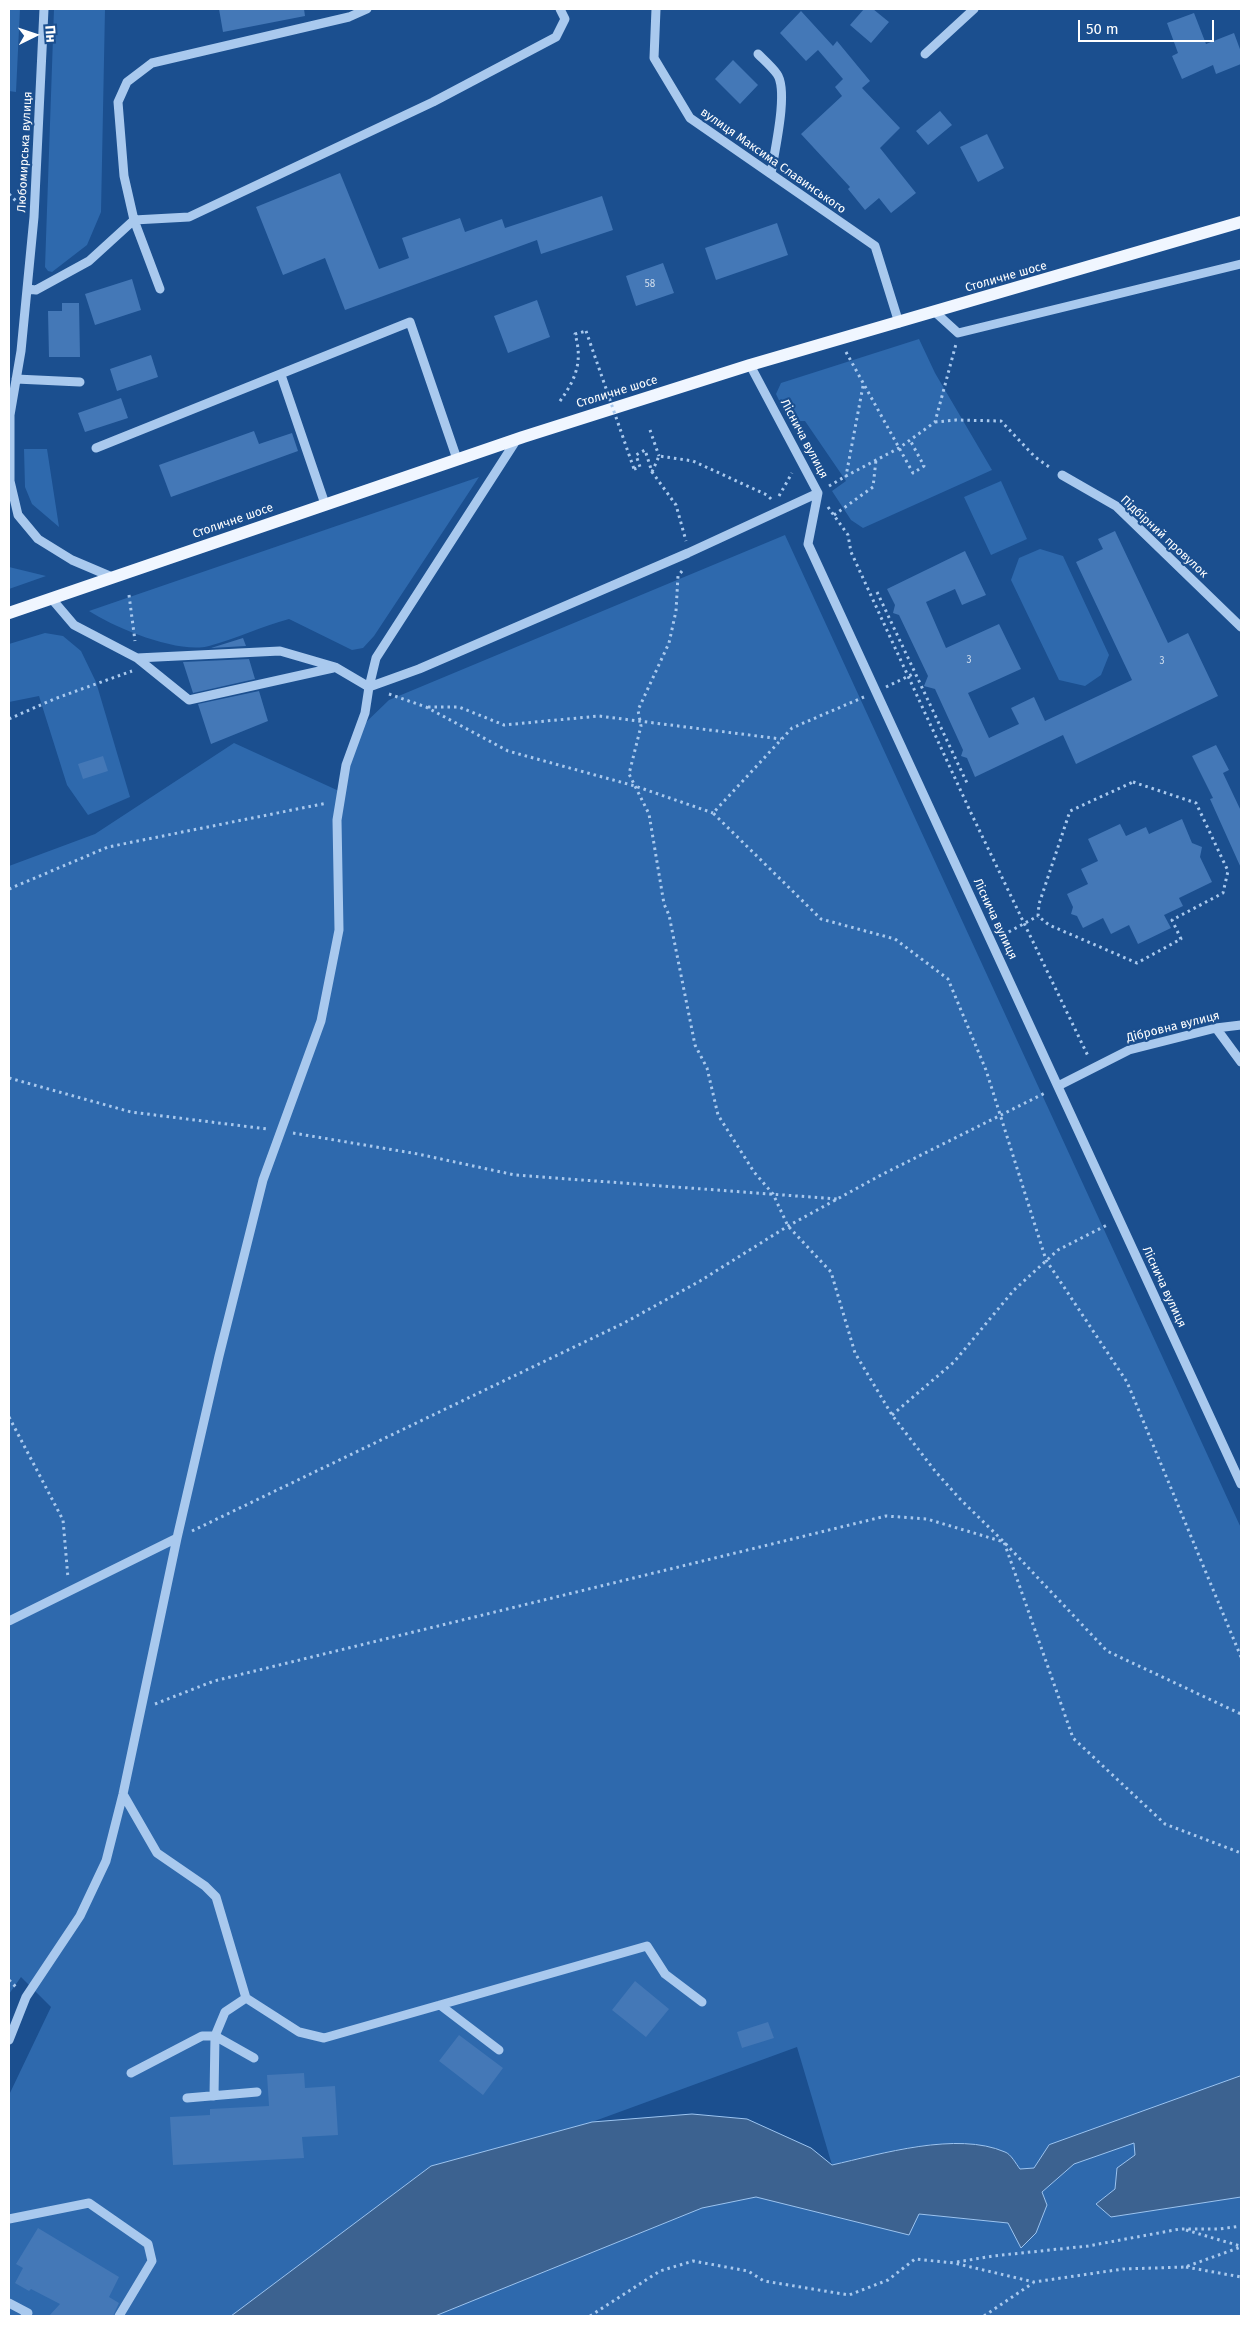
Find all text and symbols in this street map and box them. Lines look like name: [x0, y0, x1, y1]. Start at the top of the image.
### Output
north arrow: [10, 10, 60, 60]
scale bar: [1080, 10, 1216, 42]
text: 50 m: [1086, 20, 1119, 38]
text: Пн: [41, 25, 60, 43]
street label: Любомирська вулиця: [15, 91, 35, 213]
street label: вулиця Максима Славинського: [698, 105, 848, 217]
street label: Столичне шосе: [964, 258, 1048, 296]
house number: 58: [645, 278, 655, 290]
street label: Столичне шосе: [575, 373, 659, 411]
street label: Ліснича вулиця: [777, 397, 831, 481]
street label: Підбірний провулок: [1117, 493, 1211, 581]
street label: Столичне шосе: [191, 500, 275, 542]
house number: 3: [967, 654, 971, 666]
house number: 3: [1160, 655, 1164, 667]
street label: Ліснича вулиця: [970, 876, 1020, 962]
street label: Дібровна вулиця: [1125, 1008, 1221, 1046]
street label: Ліснича вулиця: [1139, 1244, 1189, 1330]

